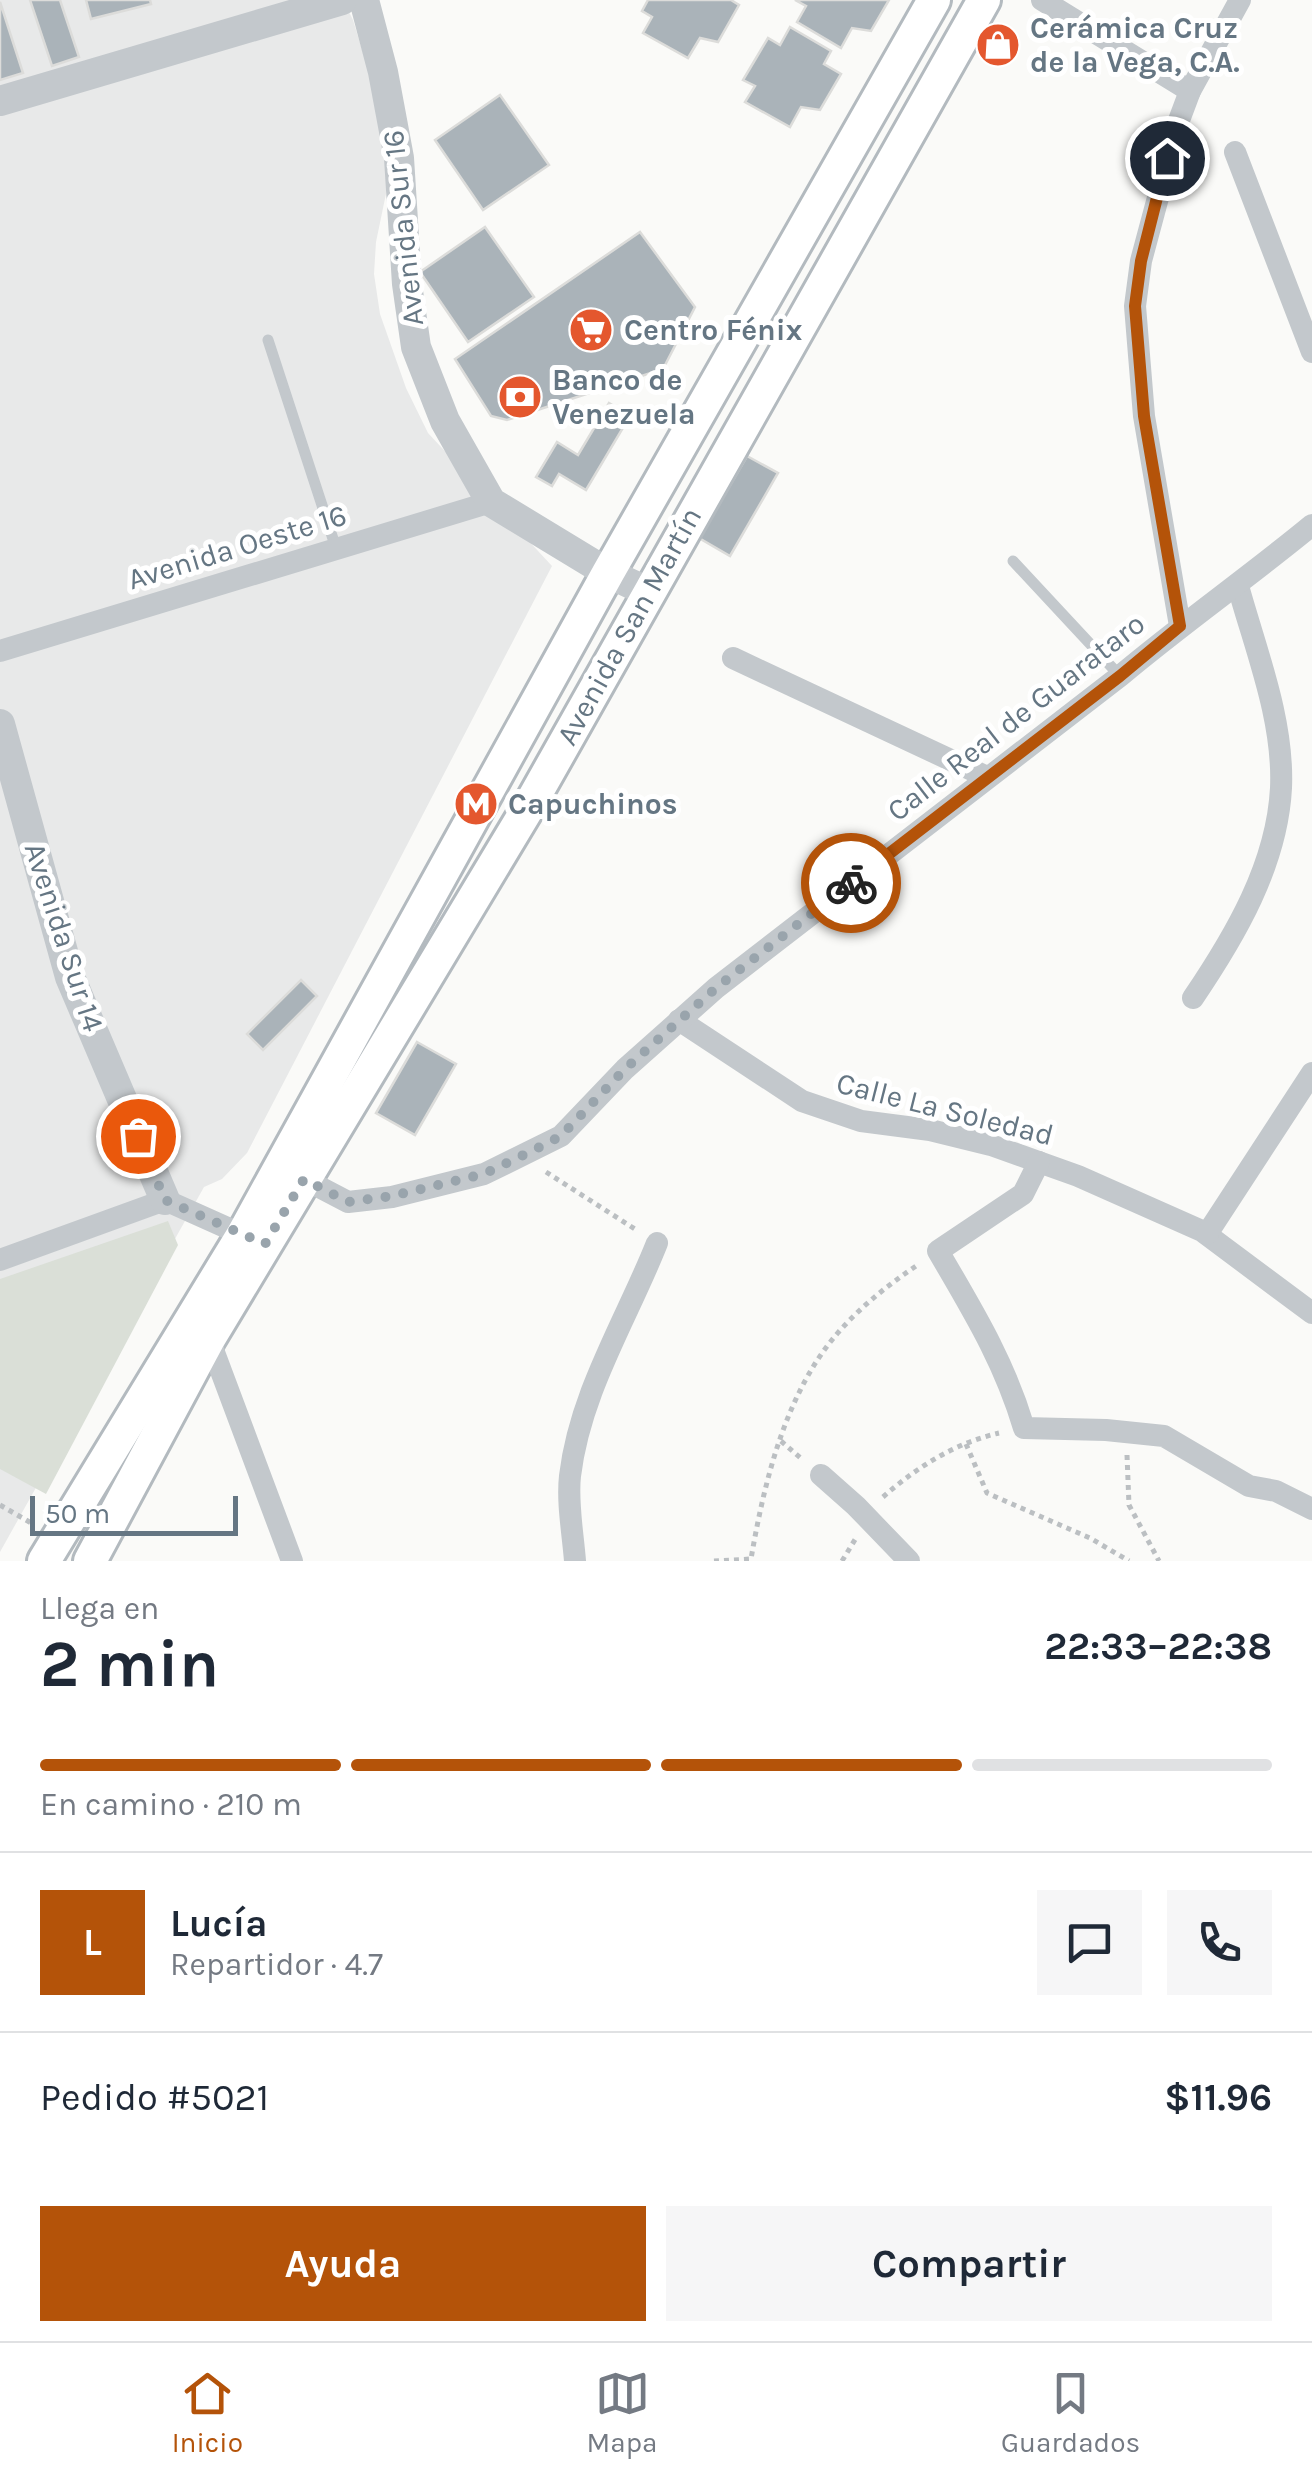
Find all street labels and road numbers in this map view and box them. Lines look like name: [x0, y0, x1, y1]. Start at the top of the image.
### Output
street label: Avenida Sur 16: [375, 128, 431, 328]
street label: Avenida Oeste 16: [123, 497, 351, 597]
street label: Avenida San Martín: [549, 501, 709, 751]
street label: Calle Real de Guarataro: [880, 605, 1152, 829]
street label: Avenida Sur 14: [17, 838, 112, 1036]
street label: Calle La Soledad: [833, 1065, 1057, 1153]

